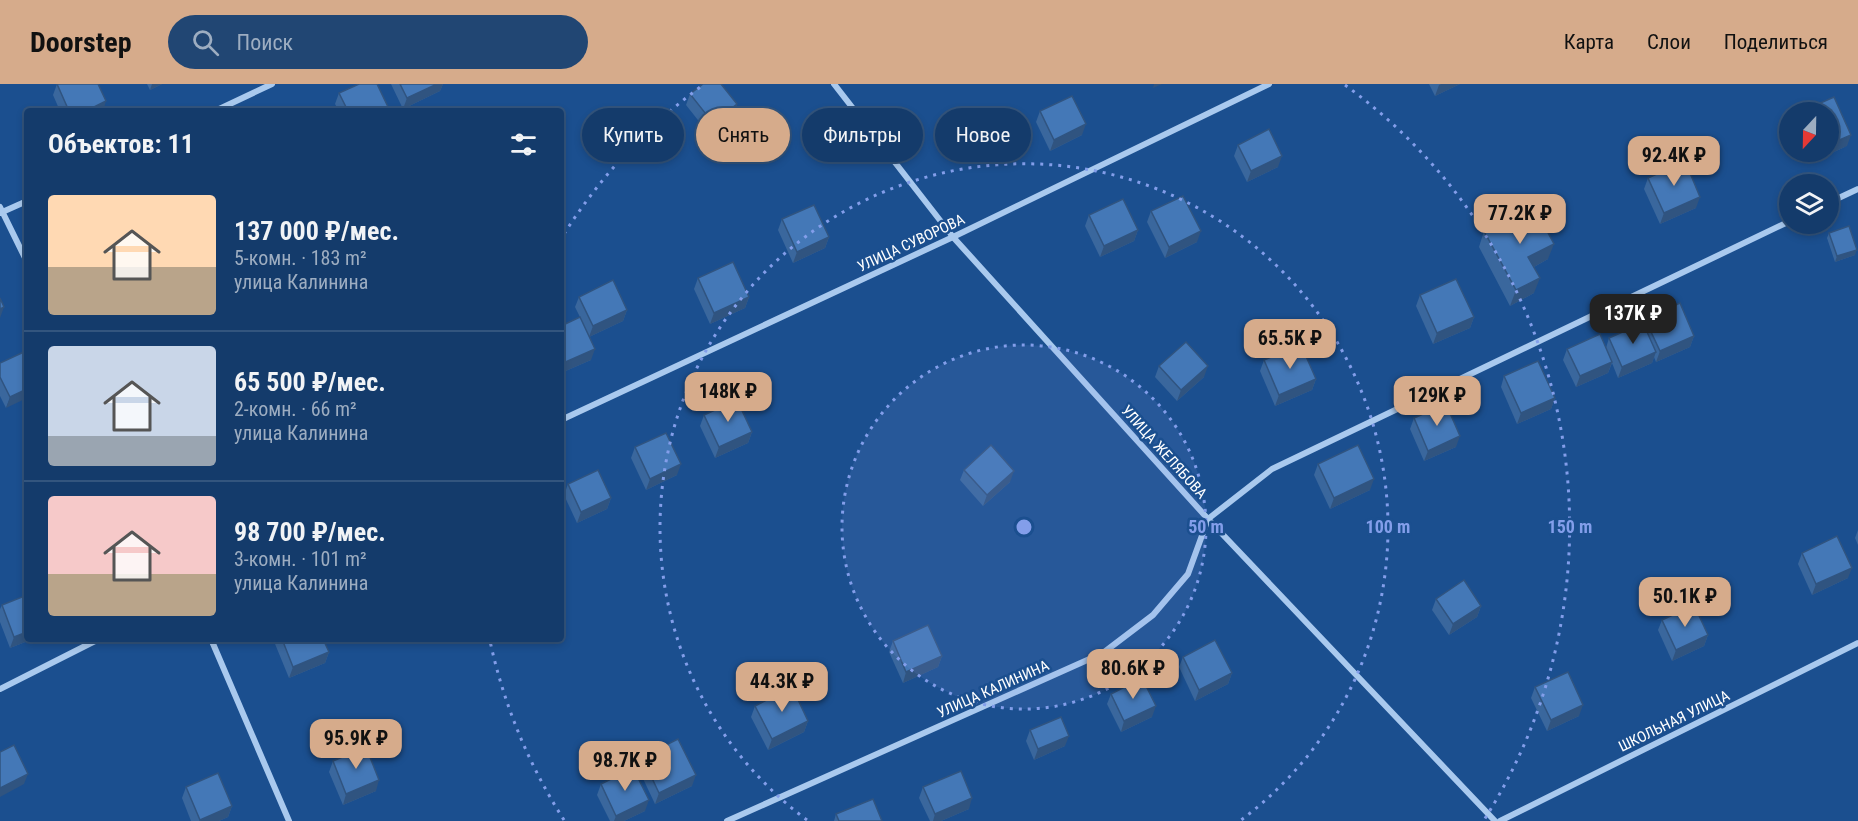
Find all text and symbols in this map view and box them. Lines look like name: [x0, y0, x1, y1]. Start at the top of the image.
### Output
search box: [168, 15, 588, 69]
text: Doorstep: [30, 26, 132, 59]
icon: search: [189, 26, 222, 59]
text: Поиск: [237, 30, 293, 55]
text: Карта: [1564, 30, 1614, 54]
text: Слои: [1647, 30, 1691, 54]
text: Поделиться: [1724, 30, 1828, 54]
north arrow: [1779, 102, 1839, 162]
map controls: [1779, 102, 1839, 234]
chip: Купить: [582, 108, 684, 162]
chip: Снять: [696, 108, 790, 162]
chip: Фильтры: [802, 108, 923, 162]
chip: Новое: [935, 108, 1031, 162]
icon: filters: [507, 128, 540, 161]
text: Объектов: 11: [48, 129, 194, 159]
pin: 92.4K ₽: [1619, 136, 1729, 187]
text: 92.4K ₽: [1642, 143, 1706, 167]
button: layers: [1779, 174, 1839, 234]
pin: 77.2K ₽: [1465, 194, 1575, 245]
text: 77.2K ₽: [1488, 201, 1552, 225]
street label: УЛИЦА СУВОРОВА: [855, 210, 968, 276]
text: 137 000 ₽/мес.: [234, 216, 399, 246]
icon: home: [96, 219, 168, 291]
text: 5-комн. · 183 m²: [234, 246, 367, 270]
text: улица Калинина: [234, 270, 368, 294]
pin: 137K ₽: [1584, 294, 1682, 345]
text: 137K ₽: [1604, 301, 1662, 325]
pin: 65.5K ₽: [1235, 319, 1345, 370]
text: 65.5K ₽: [1258, 326, 1322, 350]
text: 65 500 ₽/мес.: [234, 367, 386, 397]
icon: home: [96, 370, 168, 442]
pin: 148K ₽: [679, 372, 777, 423]
pin: 129K ₽: [1388, 376, 1486, 427]
text: 148K ₽: [699, 379, 757, 403]
text: 129K ₽: [1408, 383, 1466, 407]
text: 2-комн. · 66 m²: [234, 397, 357, 421]
street label: УЛИЦА ЖЕЛЯБОВА: [1117, 402, 1211, 503]
text: улица Калинина: [234, 421, 368, 445]
text: 50 m: [1188, 516, 1224, 537]
text: 100 m: [1366, 516, 1410, 537]
text: 150 m: [1548, 516, 1592, 537]
text: 98 700 ₽/мес.: [234, 517, 386, 547]
centre of rings: [1014, 517, 1034, 537]
icon: home: [96, 520, 168, 592]
text: 3-комн. · 101 m²: [234, 547, 367, 571]
text: улица Калинина: [234, 571, 368, 595]
pin: 50.1K ₽: [1630, 577, 1740, 628]
text: 50.1K ₽: [1653, 584, 1717, 608]
pin: 80.6K ₽: [1078, 649, 1188, 700]
street label: УЛИЦА КАЛИНИНА: [934, 656, 1052, 722]
text: 80.6K ₽: [1101, 656, 1165, 680]
pin: 44.3K ₽: [727, 662, 837, 713]
text: 44.3K ₽: [750, 669, 814, 693]
street label: ШКОЛЬНАЯ УЛИЦА: [1615, 686, 1733, 756]
pin: 95.9K ₽: [301, 719, 411, 770]
text: 95.9K ₽: [324, 726, 388, 750]
pin: 98.7K ₽: [570, 741, 680, 792]
text: 98.7K ₽: [593, 748, 657, 772]

